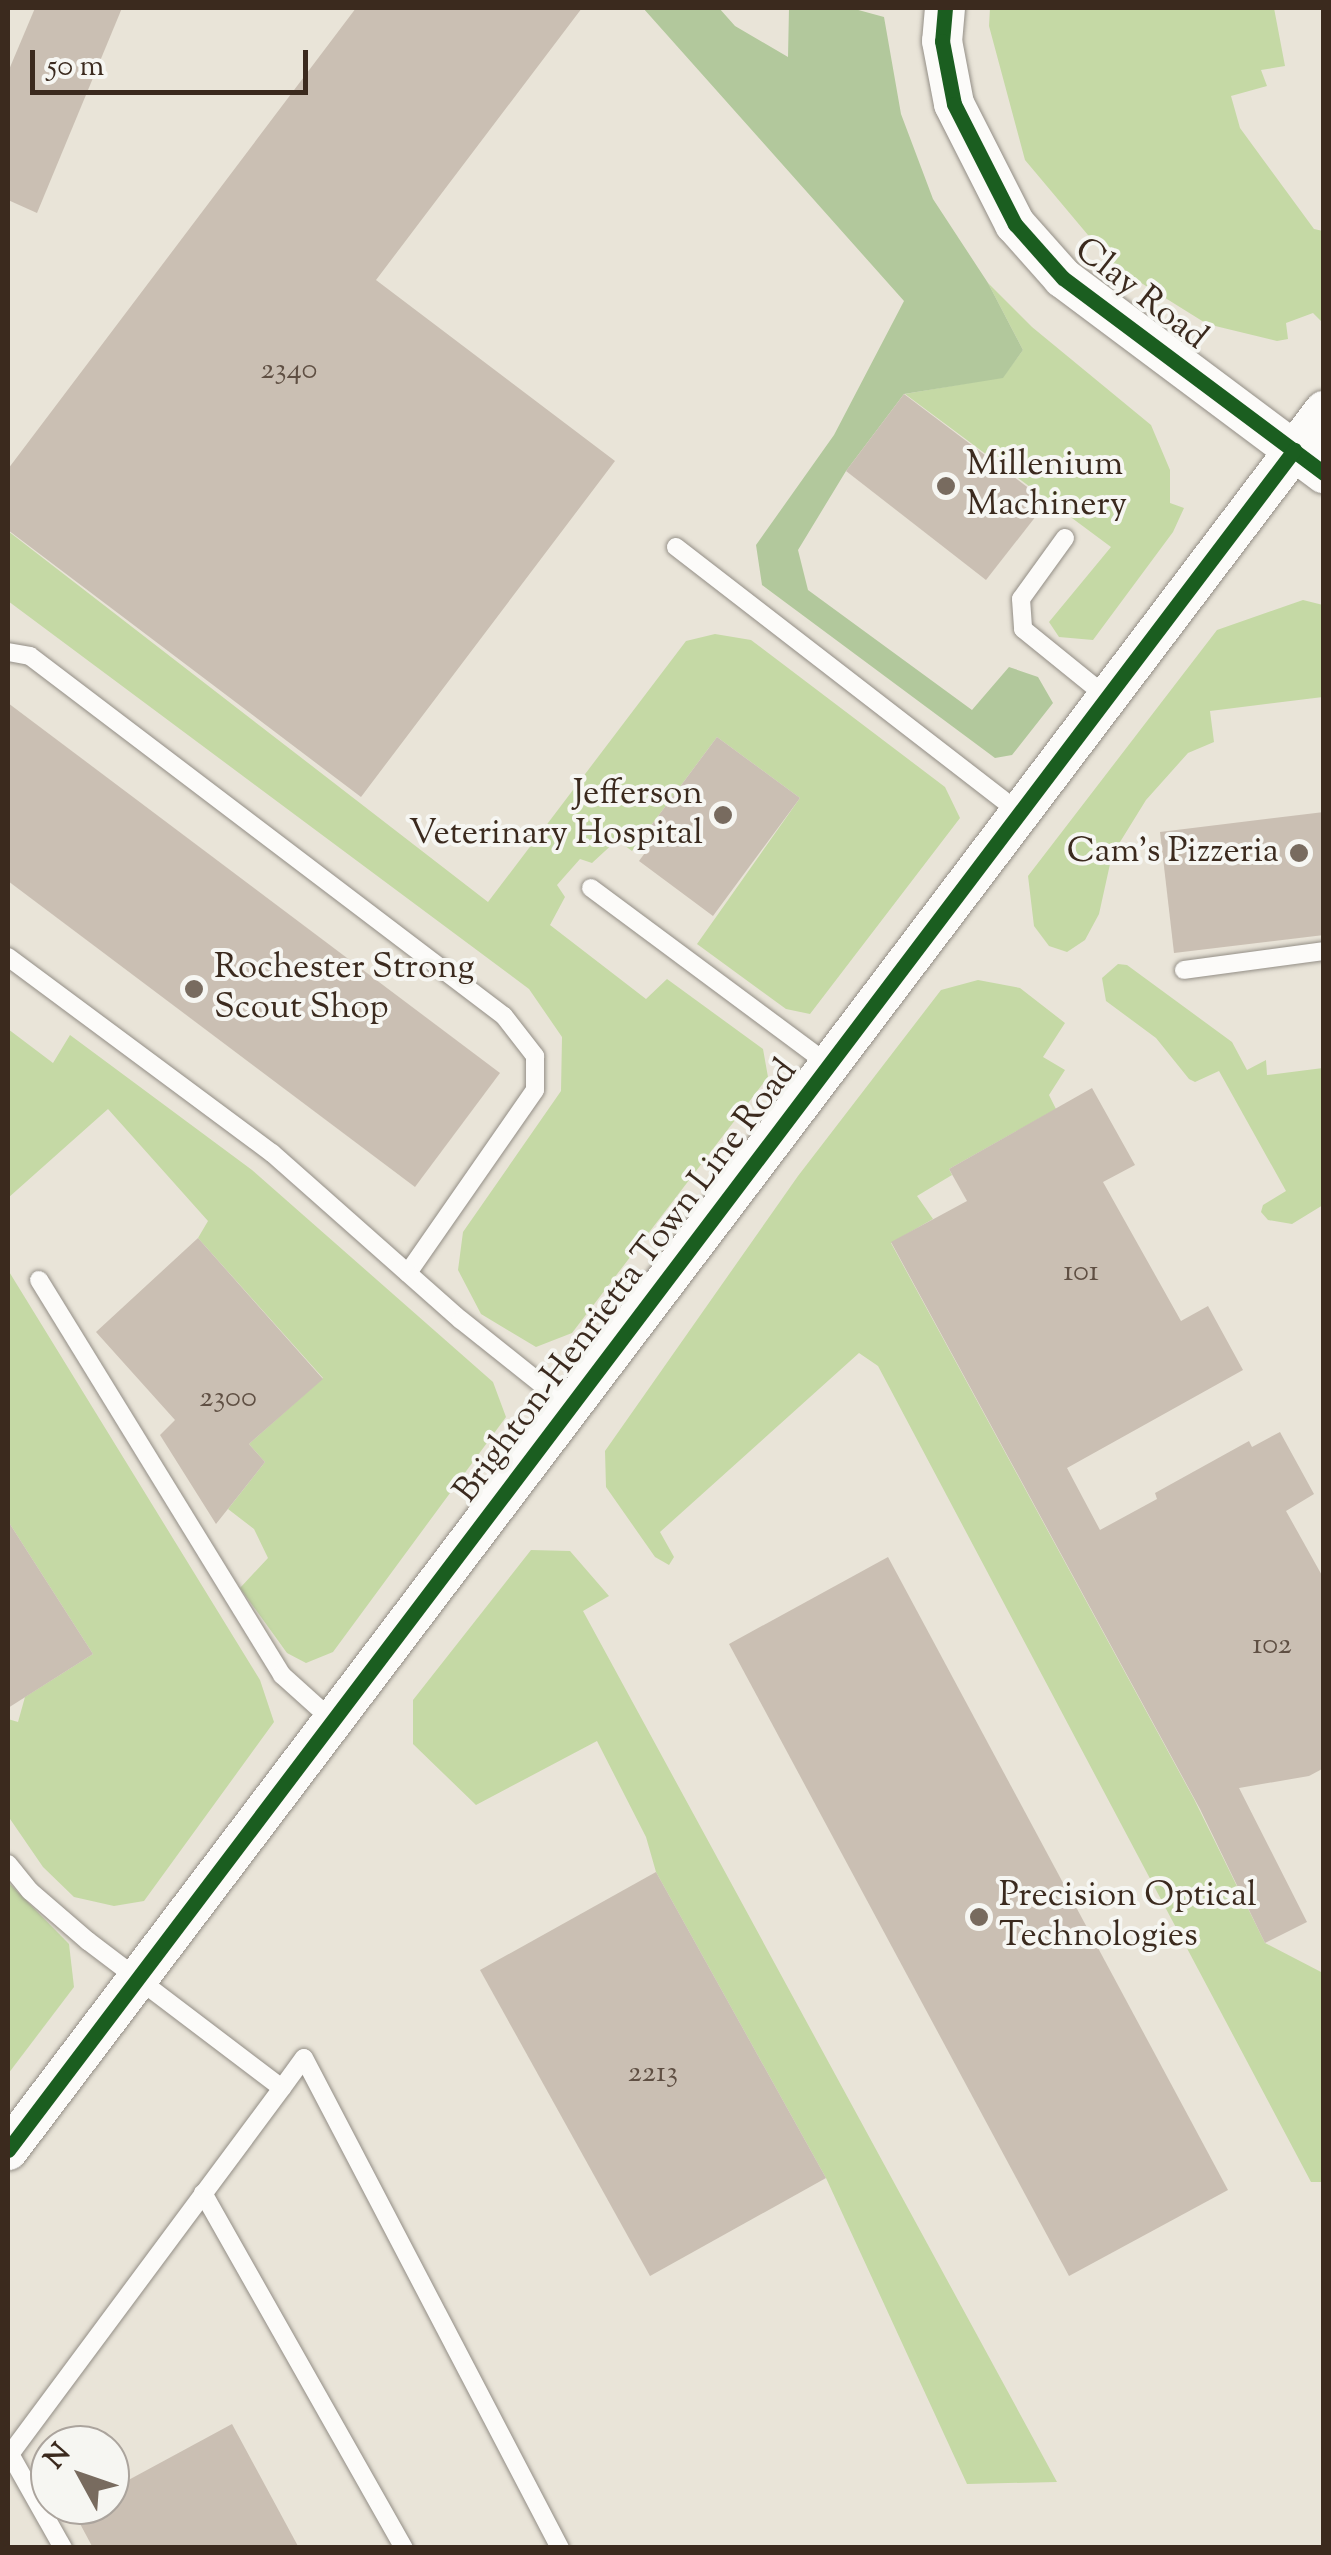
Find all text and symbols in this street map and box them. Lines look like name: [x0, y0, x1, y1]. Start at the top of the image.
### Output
scale bar: [35, 30, 312, 92]
text: 50 m: [47, 46, 104, 89]
street label: Clay Road: [1065, 230, 1215, 360]
house number: 2340: [261, 353, 317, 389]
place label: Millenium Machinery: [966, 445, 1127, 527]
marker: Millenium Machinery: [935, 475, 957, 497]
place label: Jefferson Veterinary Hospital: [409, 774, 703, 856]
marker: Jefferson Veterinary Hospital: [712, 804, 734, 826]
place label: Cam's Pizzeria: [1067, 832, 1279, 874]
marker: Cam's Pizzeria: [1288, 842, 1310, 864]
place label: Rochester Strong Scout Shop: [214, 948, 475, 1030]
marker: Rochester Strong Scout Shop: [183, 978, 205, 1000]
street label: Brighton-Henrietta Town Line Road: [446, 1052, 808, 1512]
house number: 101: [1063, 1255, 1099, 1291]
house number: 2300: [199, 1381, 257, 1417]
house number: 102: [1252, 1628, 1292, 1664]
place label: Precision Optical Technologies: [999, 1876, 1257, 1958]
marker: Precision Optical Technologies: [968, 1906, 990, 1928]
house number: 2213: [628, 2056, 678, 2092]
north arrow: [30, 2425, 130, 2525]
text: N: [36, 2436, 81, 2478]

